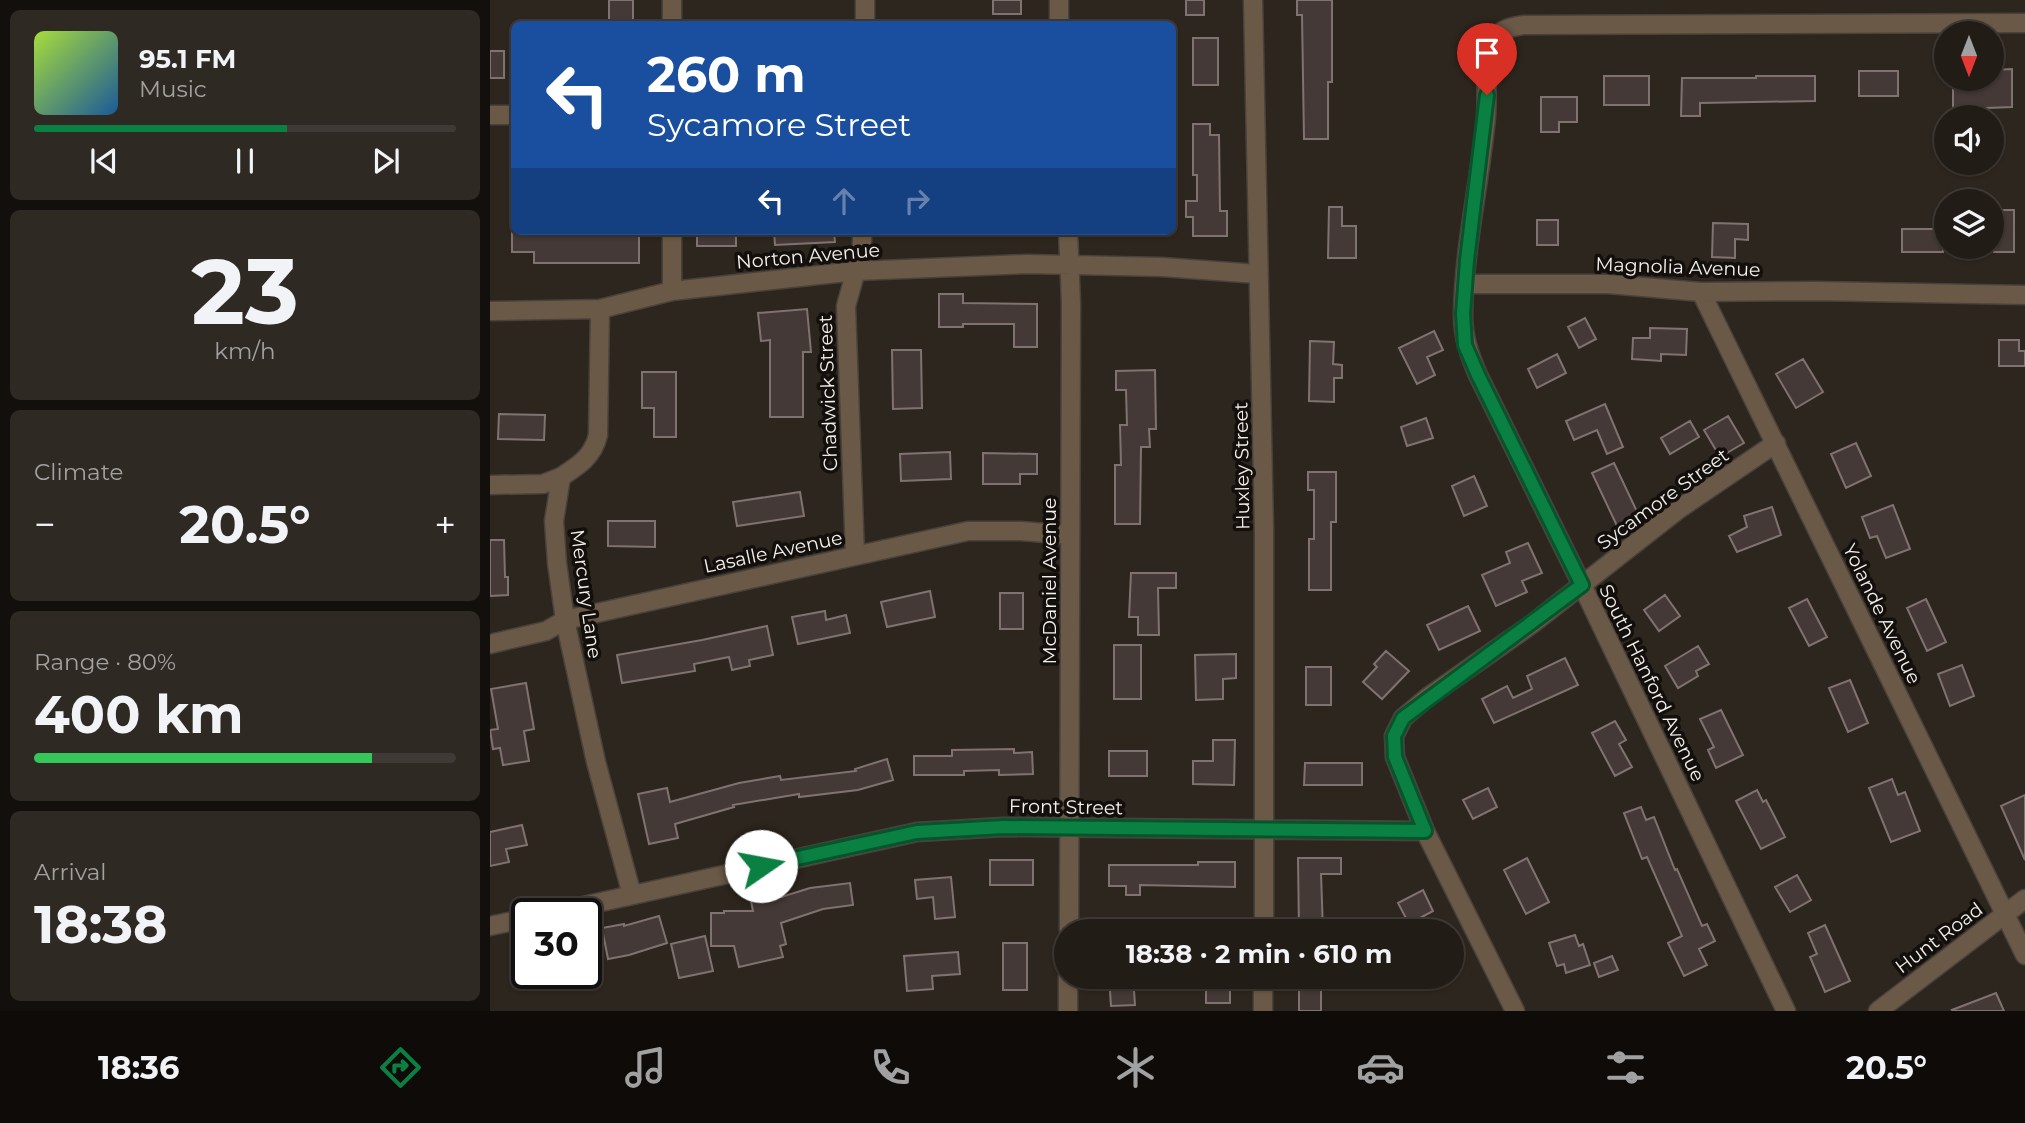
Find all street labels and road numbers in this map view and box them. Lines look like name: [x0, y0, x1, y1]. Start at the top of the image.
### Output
street label: Norton Avenue: [735, 238, 881, 274]
street label: Magnolia Avenue: [1595, 253, 1761, 281]
street label: Chadwick Street: [814, 314, 842, 472]
street label: Huxley Street: [1229, 402, 1255, 530]
street label: Sycamore Street: [1593, 443, 1733, 554]
street label: McDaniel Avenue: [1038, 498, 1061, 664]
street label: Lasalle Avenue: [702, 526, 844, 578]
street label: Mercury Lane: [566, 528, 606, 660]
street label: Yolande Avenue: [1838, 540, 1926, 688]
street label: South Hanford Avenue: [1594, 581, 1710, 785]
street label: Front Street: [1009, 795, 1124, 819]
street label: Hunt Road: [1891, 898, 1987, 978]

